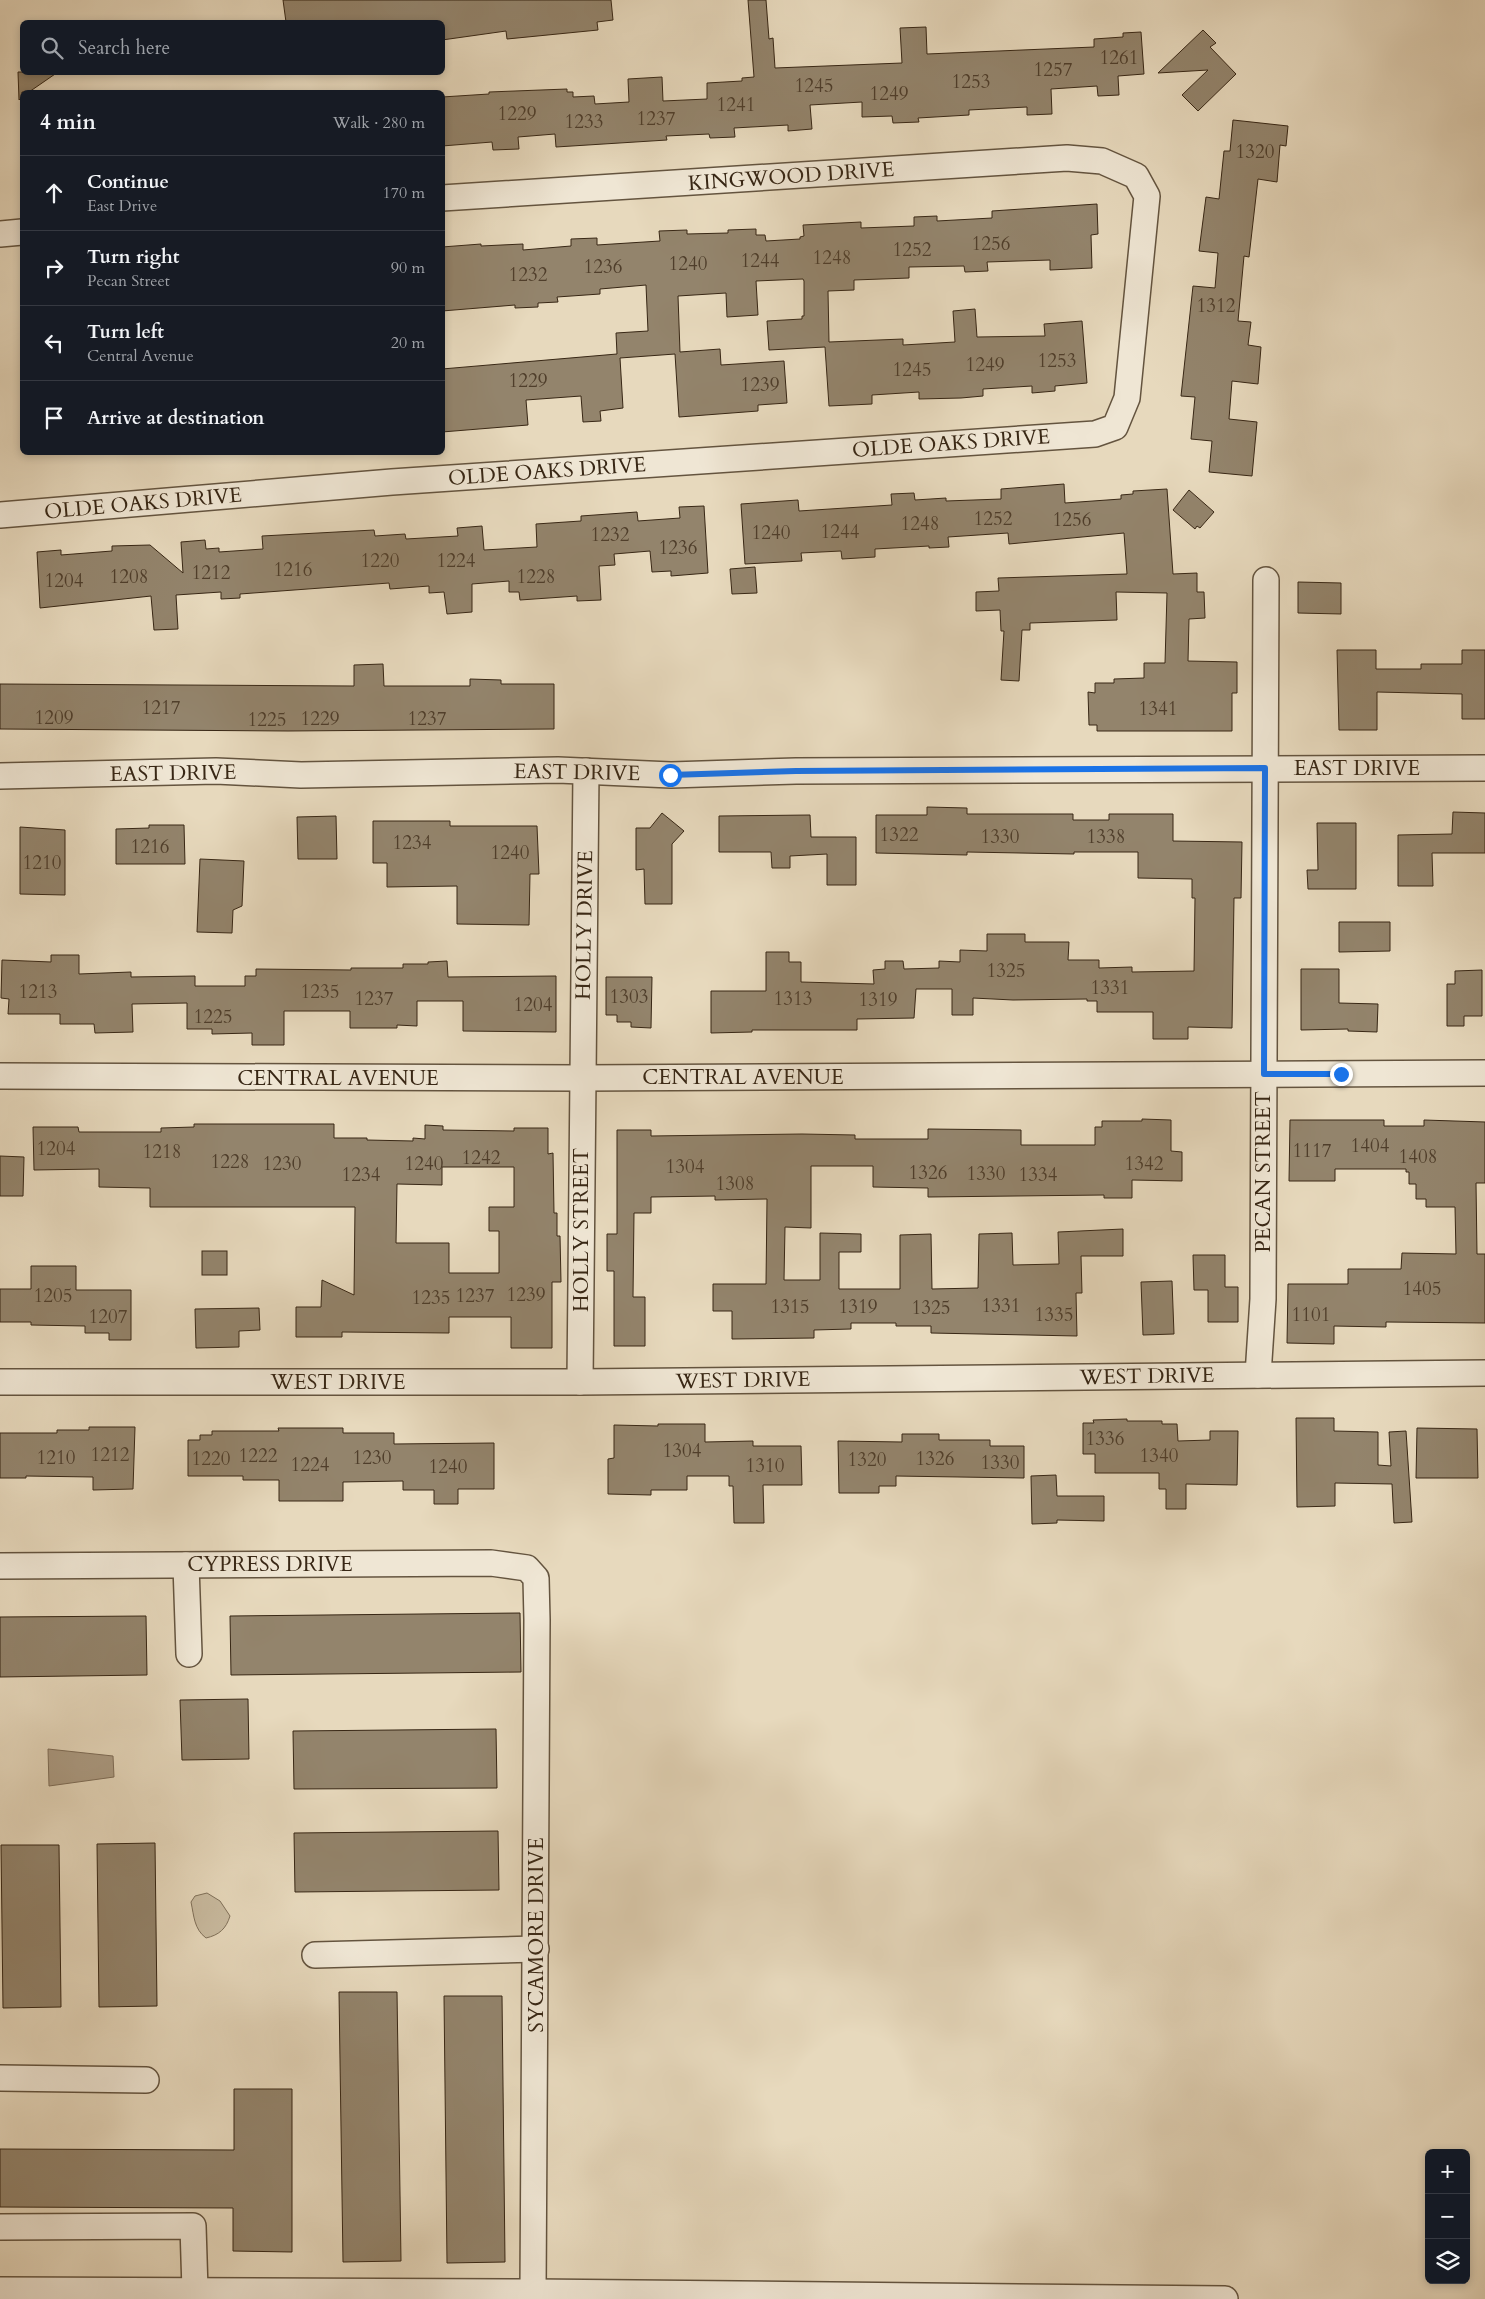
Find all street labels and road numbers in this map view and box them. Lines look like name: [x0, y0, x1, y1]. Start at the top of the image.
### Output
street label: KINGWOOD DRIVE: [687, 155, 895, 198]
street label: OLDE OAKS DRIVE: [851, 422, 1051, 465]
street label: OLDE OAKS DRIVE: [447, 450, 647, 493]
street label: OLDE OAKS DRIVE: [43, 480, 243, 527]
street label: EAST DRIVE: [1294, 754, 1420, 783]
street label: EAST DRIVE: [513, 757, 641, 788]
street label: EAST DRIVE: [109, 758, 237, 789]
street label: HOLLY DRIVE: [569, 850, 600, 1000]
street label: CENTRAL AVENUE: [642, 1063, 844, 1092]
street label: CENTRAL AVENUE: [237, 1064, 439, 1093]
street label: PECAN STREET: [1249, 1091, 1278, 1253]
street label: HOLLY STREET: [567, 1148, 596, 1312]
street label: WEST DRIVE: [1078, 1361, 1215, 1392]
street label: WEST DRIVE: [674, 1365, 811, 1396]
street label: WEST DRIVE: [270, 1368, 405, 1397]
street label: CYPRESS DRIVE: [187, 1550, 353, 1579]
street label: SYCAMORE DRIVE: [522, 1837, 551, 2033]

